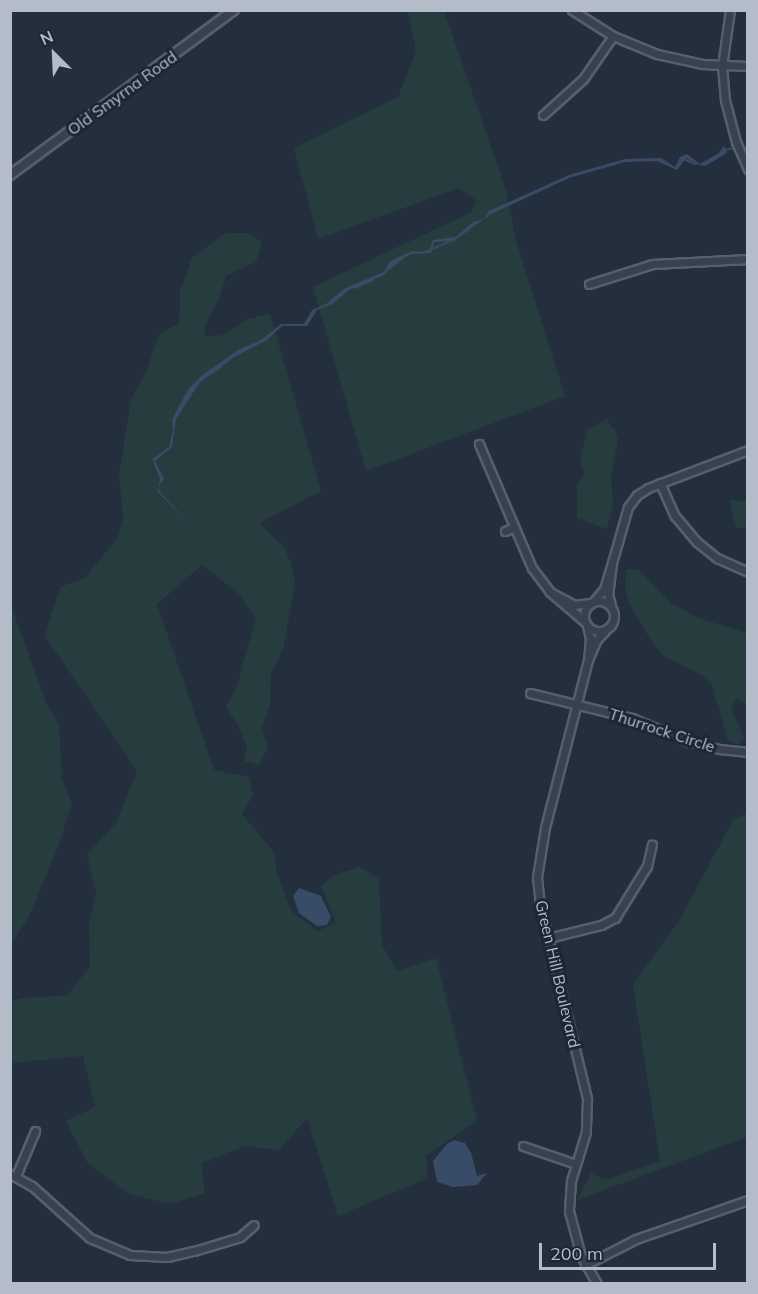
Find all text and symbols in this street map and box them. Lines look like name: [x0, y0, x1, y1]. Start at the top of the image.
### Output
north arrow: [24, 24, 84, 84]
text: N: [37, 26, 56, 49]
street label: Old Smyrna Road: [64, 47, 180, 139]
street label: Thurrock Circle: [607, 704, 717, 756]
street label: Green Hill Boulevard: [532, 898, 584, 1050]
scale bar: [542, 1231, 719, 1269]
text: 200 m: [550, 1242, 603, 1265]

